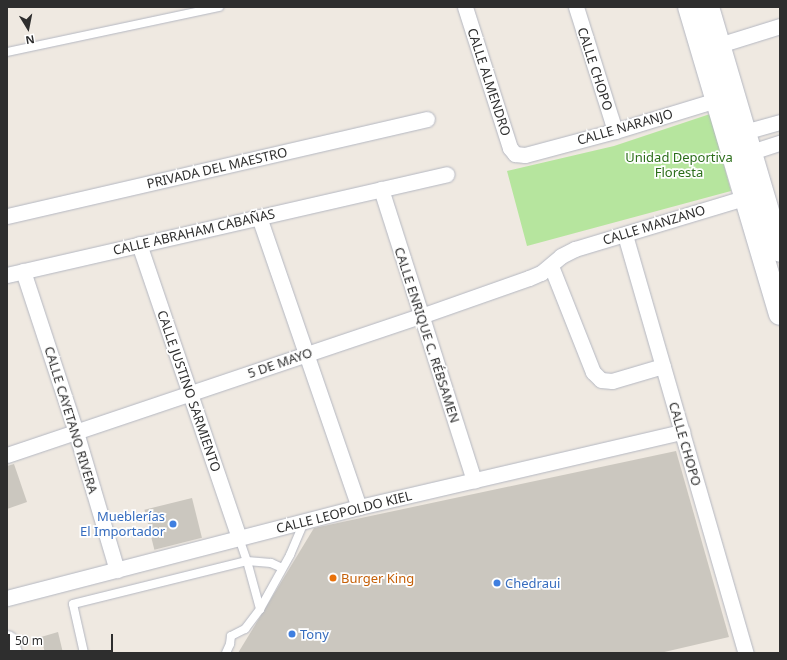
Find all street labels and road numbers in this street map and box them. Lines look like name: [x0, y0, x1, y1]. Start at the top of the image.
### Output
street label: CALLE CHOPO: [574, 25, 616, 113]
street label: CALLE ALMENDRO: [464, 26, 514, 138]
street label: CALLE NARANJO: [575, 106, 675, 148]
street label: PRIVADA DEL MAESTRO: [145, 144, 289, 192]
street label: CALLE MANZANO: [601, 202, 707, 248]
street label: CALLE ABRAHAM CABAÑAS: [112, 206, 276, 258]
street label: CALLE ENRIQUE C. RÉBSAMEN: [391, 245, 463, 425]
street label: CALLE JUSTINO SARMIENTO: [154, 308, 224, 474]
street label: CALLE CAYETANO RIVERA: [41, 345, 101, 495]
street label: 5 DE MAYO: [246, 345, 314, 381]
street label: CALLE CHOPO: [666, 400, 704, 488]
street label: CALLE LEOPOLDO KIEL: [275, 488, 413, 536]

